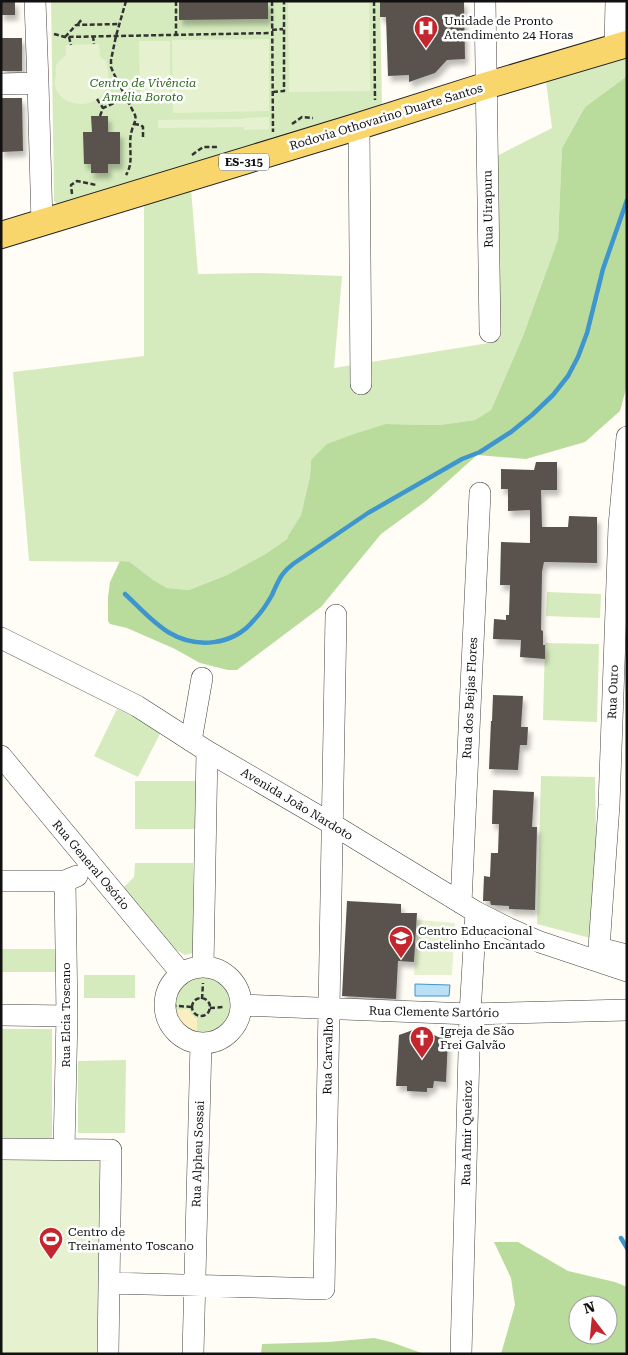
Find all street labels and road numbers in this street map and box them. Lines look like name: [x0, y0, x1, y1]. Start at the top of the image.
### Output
street label: Rodovia Othovarino Duarte Santos: [288, 81, 485, 153]
road number: ES-315: [219, 154, 269, 170]
street label: Rua Uirapuru: [480, 170, 496, 248]
street label: Rua dos Beijas Flores: [460, 637, 480, 759]
street label: Rua Ouro: [605, 665, 621, 719]
street label: Avenida João Nardoto: [238, 765, 356, 843]
street label: Rua General Osório: [50, 817, 132, 913]
street label: Rua Elcia Toscano: [59, 962, 73, 1068]
street label: Rua Clemente Sartório: [369, 1004, 499, 1020]
street label: Rua Carvalho: [320, 1017, 336, 1095]
street label: Rua Almir Queiroz: [459, 1080, 475, 1186]
street label: Rua Alpheu Sossai: [189, 1100, 207, 1208]

